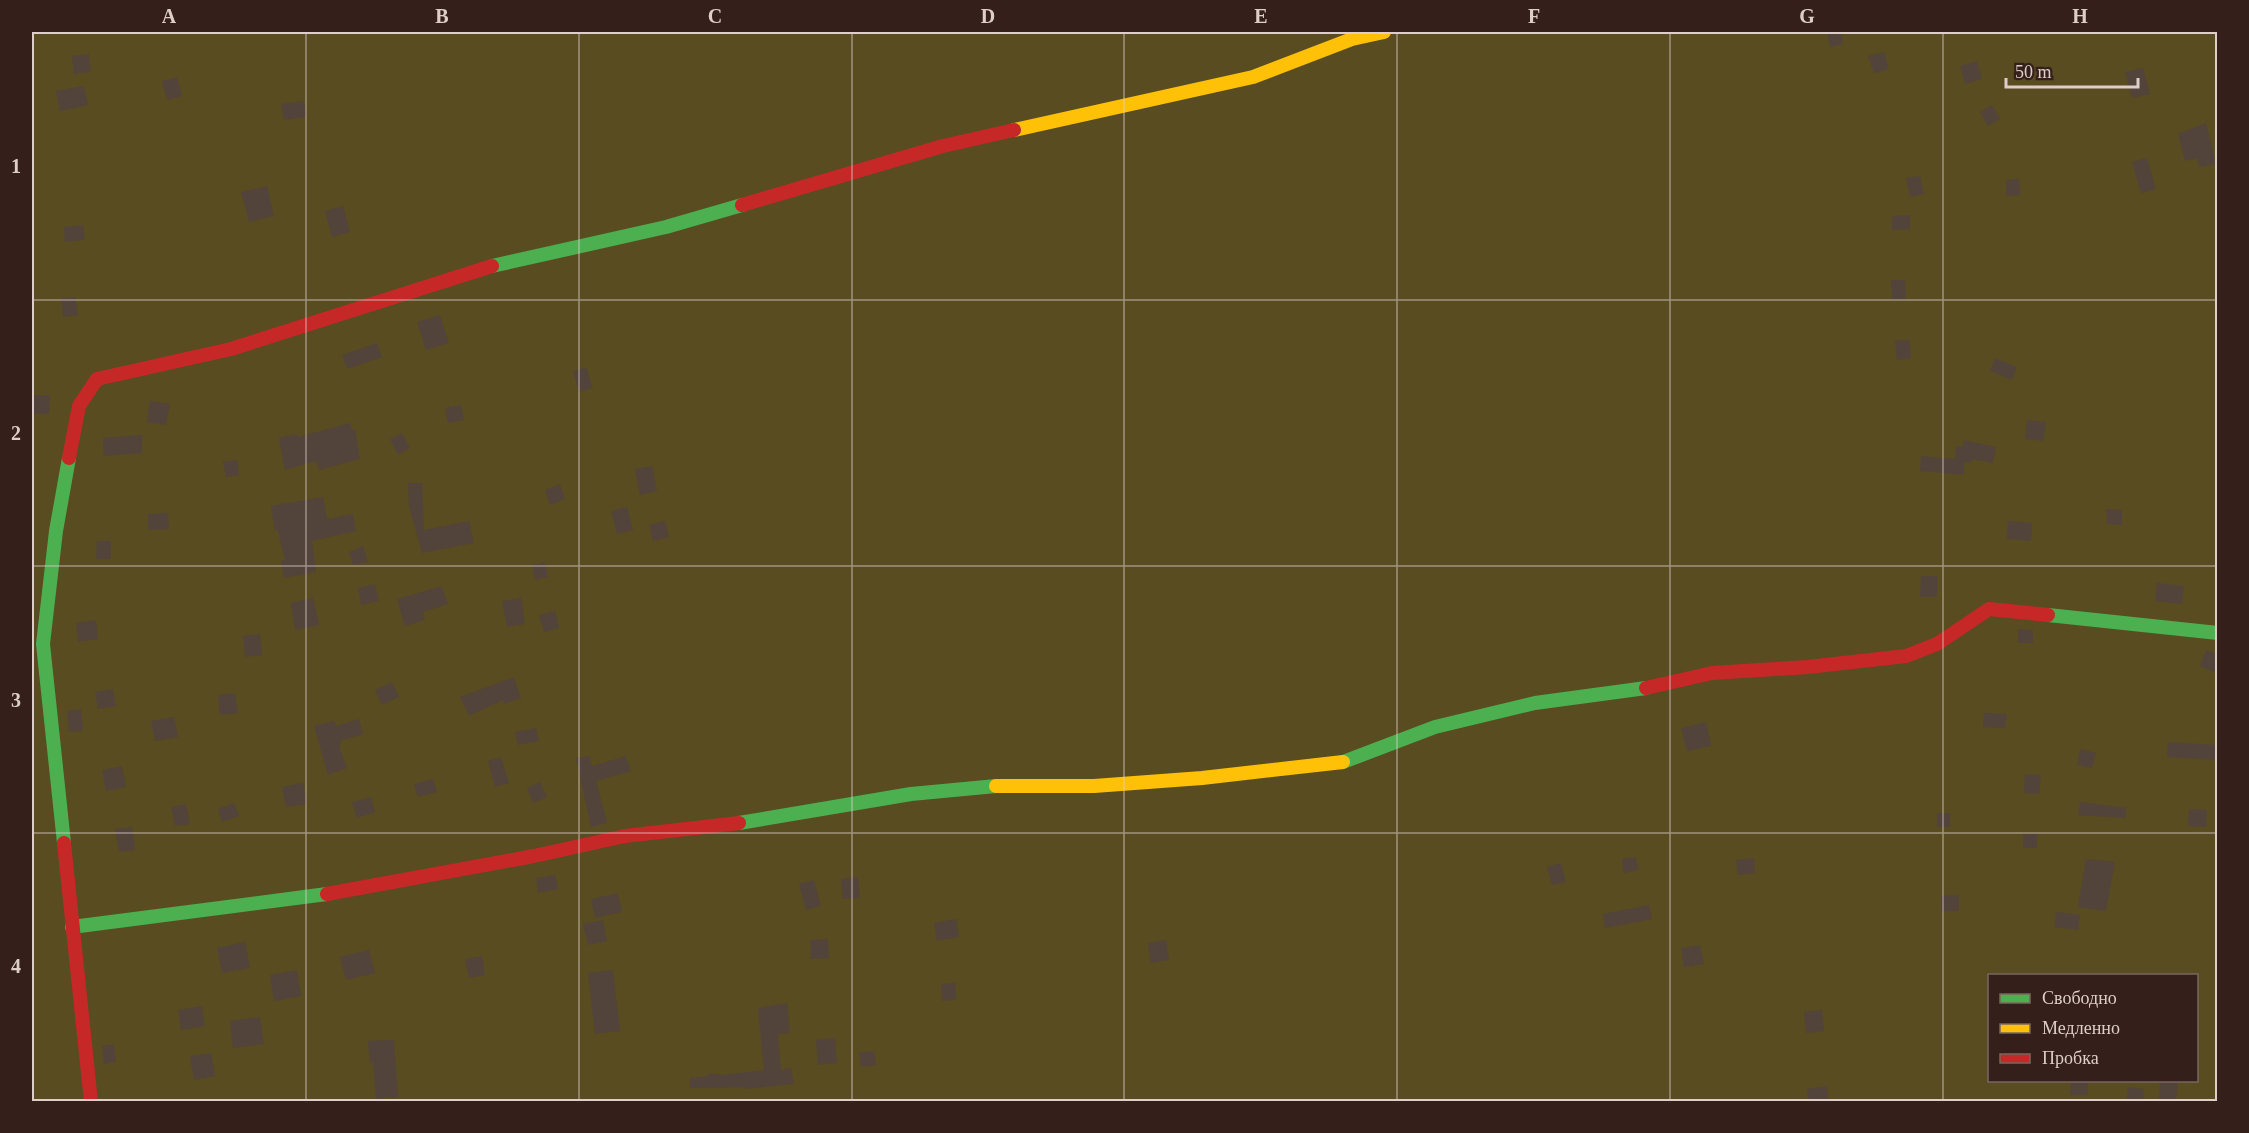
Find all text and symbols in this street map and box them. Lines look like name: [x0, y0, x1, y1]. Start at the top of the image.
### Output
text: A: [162, 5, 177, 27]
text: B: [435, 5, 449, 27]
text: C: [708, 5, 722, 27]
text: D: [981, 5, 995, 27]
text: E: [1254, 5, 1268, 27]
text: F: [1528, 5, 1540, 27]
text: G: [1799, 5, 1815, 27]
text: H: [2072, 5, 2088, 27]
scale bar: [2006, 51, 2138, 89]
text: 50 m: [2015, 62, 2052, 82]
text: 1: [11, 155, 21, 177]
text: 2: [11, 422, 21, 444]
text: 3: [11, 689, 21, 711]
text: 4: [11, 955, 21, 977]
legend: [1988, 974, 2198, 1082]
text: Свободно: [2042, 988, 2117, 1008]
text: Медленно: [2042, 1018, 2120, 1038]
text: Пробка: [2042, 1048, 2099, 1068]

